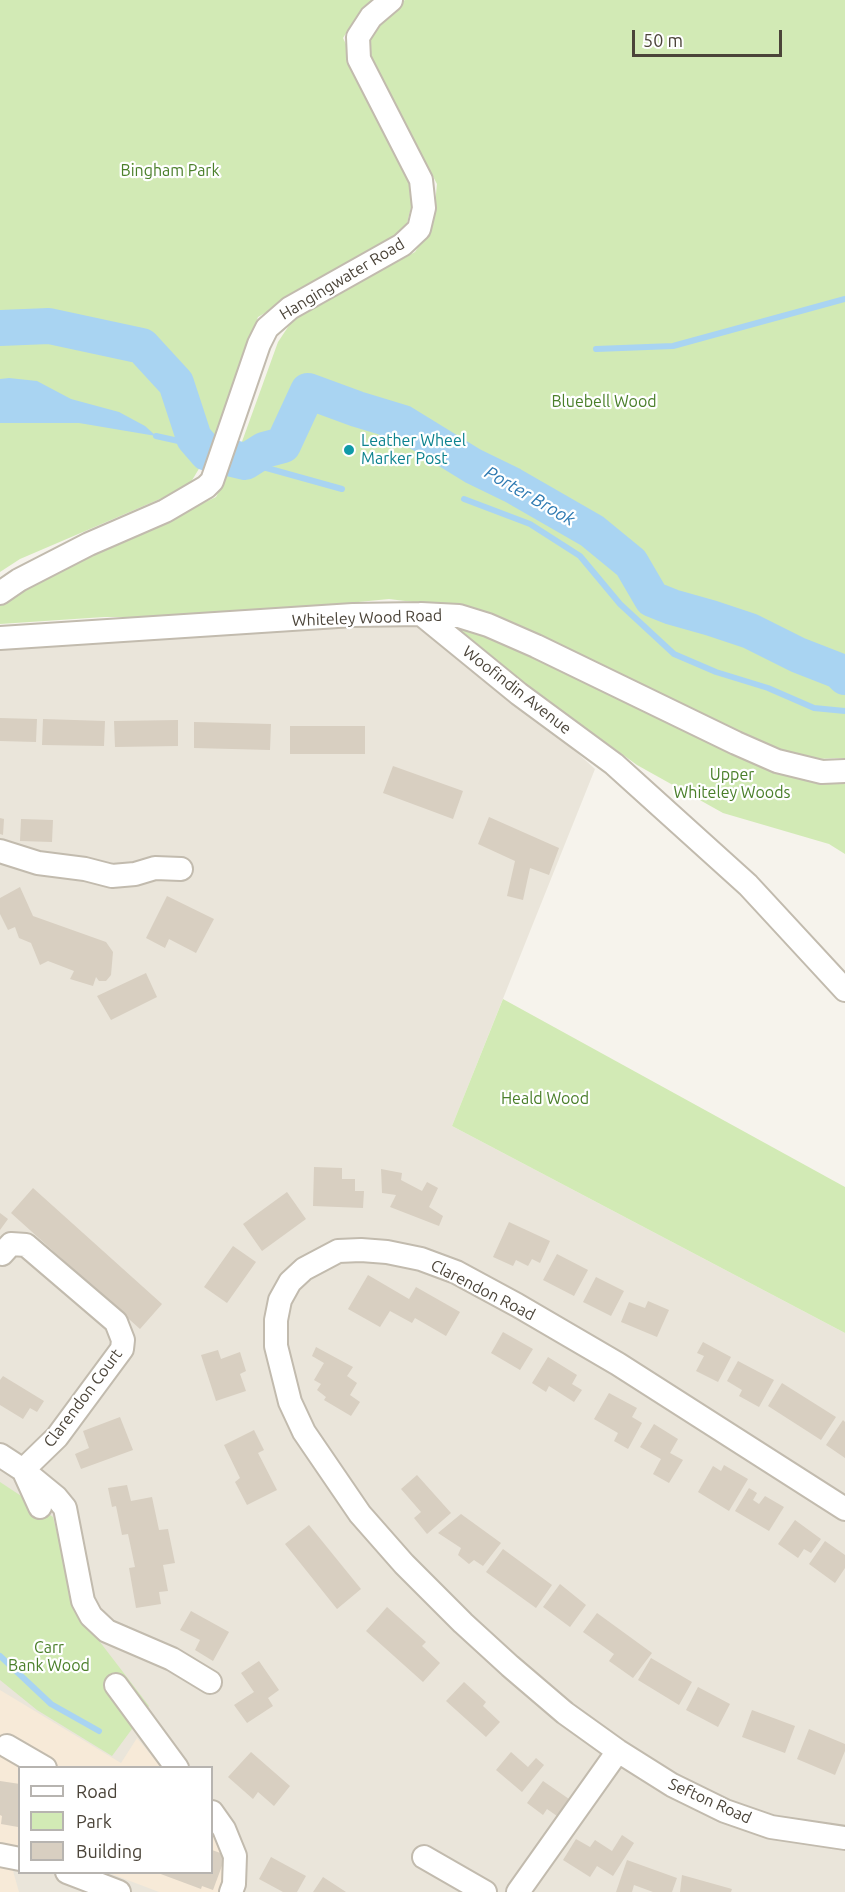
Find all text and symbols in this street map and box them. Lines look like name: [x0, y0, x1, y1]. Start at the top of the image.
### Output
scale bar: [635, 18, 785, 56]
text: 50 m: [643, 30, 683, 50]
park label: Bingham Park: [120, 161, 220, 181]
street label: Hangingwater Road: [276, 234, 408, 324]
park label: Bluebell Wood: [551, 392, 657, 412]
place label: Leather Wheel Marker Post: [361, 431, 466, 469]
marker: Leather Wheel Marker Post: [342, 443, 356, 457]
water label: Porter Brook: [481, 461, 579, 531]
street label: Whiteley Wood Road: [291, 606, 443, 630]
street label: Woofindin Avenue: [459, 642, 575, 738]
park label: Upper Whiteley Woods: [674, 765, 790, 803]
park label: Heald Wood: [501, 1089, 589, 1109]
street label: Clarendon Road: [428, 1255, 538, 1325]
street label: Clarendon Court: [40, 1345, 126, 1451]
park label: Carr Bank Wood: [8, 1638, 90, 1676]
legend: [18, 1766, 213, 1874]
street label: Sefton Road: [666, 1774, 754, 1828]
text: Road: [76, 1781, 118, 1801]
text: Park: [76, 1811, 112, 1831]
text: Building: [76, 1841, 142, 1861]

